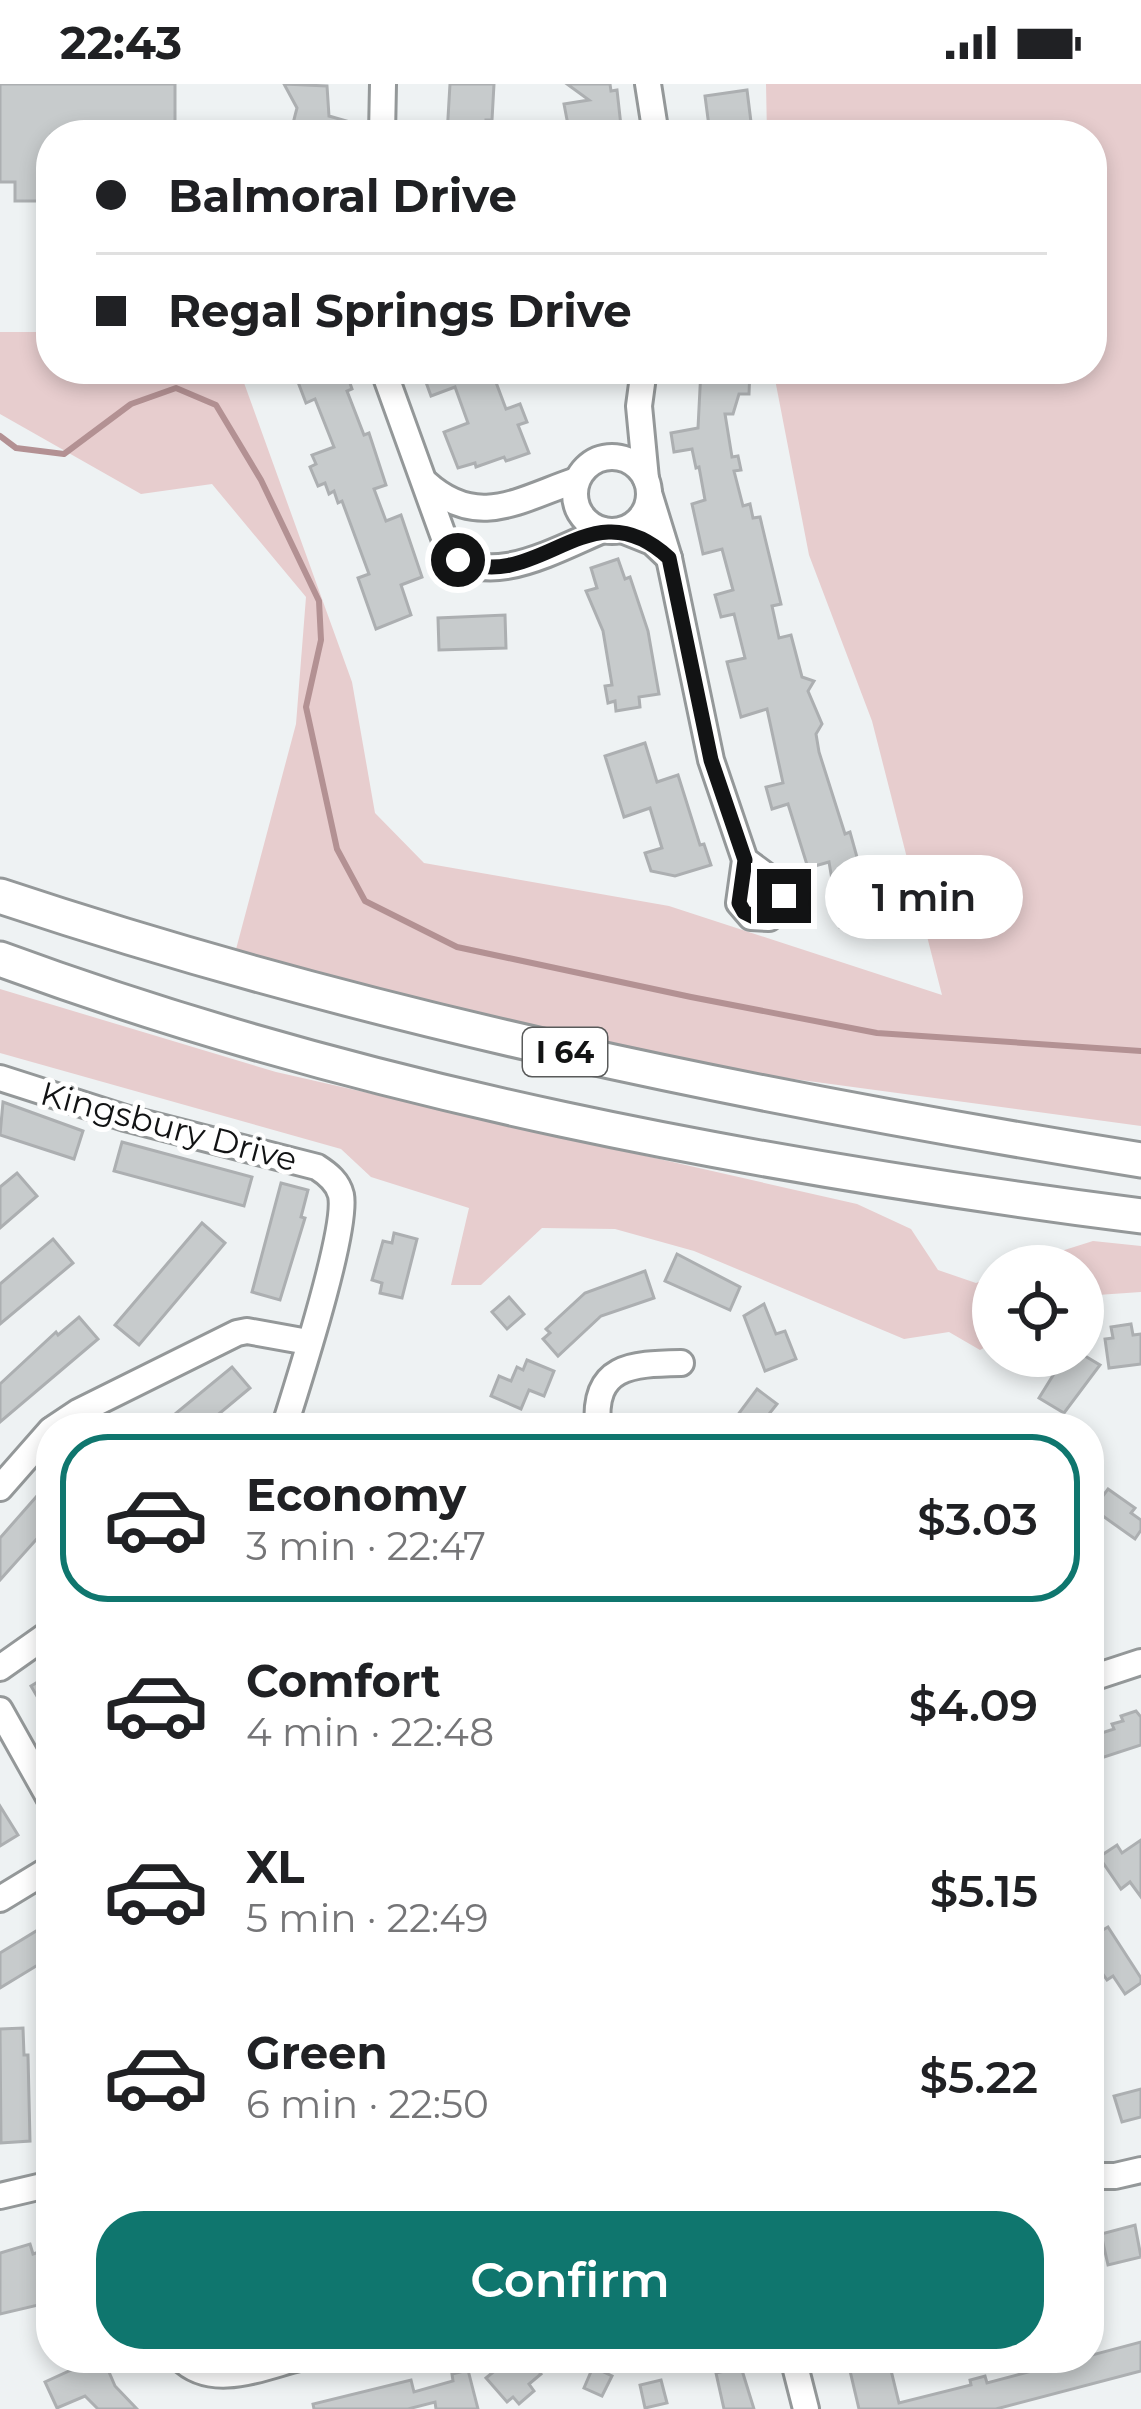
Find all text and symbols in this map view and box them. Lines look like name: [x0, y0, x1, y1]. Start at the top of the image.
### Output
text: 22:43: [60, 15, 182, 70]
text: Balmoral Drive: [168, 168, 517, 223]
text: Regal Springs Drive: [168, 283, 632, 338]
route start: [431, 533, 485, 587]
callout: 1 min: [826, 854, 1024, 938]
route end: [757, 869, 811, 923]
text: 1 min: [872, 873, 976, 921]
road number: I 64: [523, 1028, 607, 1076]
street label: Kingsbury Drive: [36, 1073, 302, 1179]
map controls: [972, 1245, 1104, 1377]
button: locate: [972, 1245, 1104, 1377]
icon: car: [102, 1464, 210, 1572]
text: Economy: [246, 1467, 466, 1522]
text: $3.03: [917, 1491, 1038, 1546]
text: 3 min · 22:47: [246, 1522, 486, 1570]
icon: car: [102, 1650, 210, 1758]
text: Comfort: [246, 1653, 441, 1708]
text: $4.09: [909, 1677, 1038, 1732]
text: 4 min · 22:48: [246, 1708, 494, 1756]
icon: car: [102, 1836, 210, 1944]
text: XL: [246, 1839, 304, 1894]
text: $5.15: [930, 1863, 1038, 1918]
text: 5 min · 22:49: [246, 1894, 489, 1942]
icon: car: [102, 2022, 210, 2130]
text: Green: [246, 2025, 388, 2080]
text: $5.22: [920, 2049, 1038, 2104]
text: 6 min · 22:50: [246, 2080, 489, 2128]
button: Confirm: [96, 2211, 1044, 2349]

